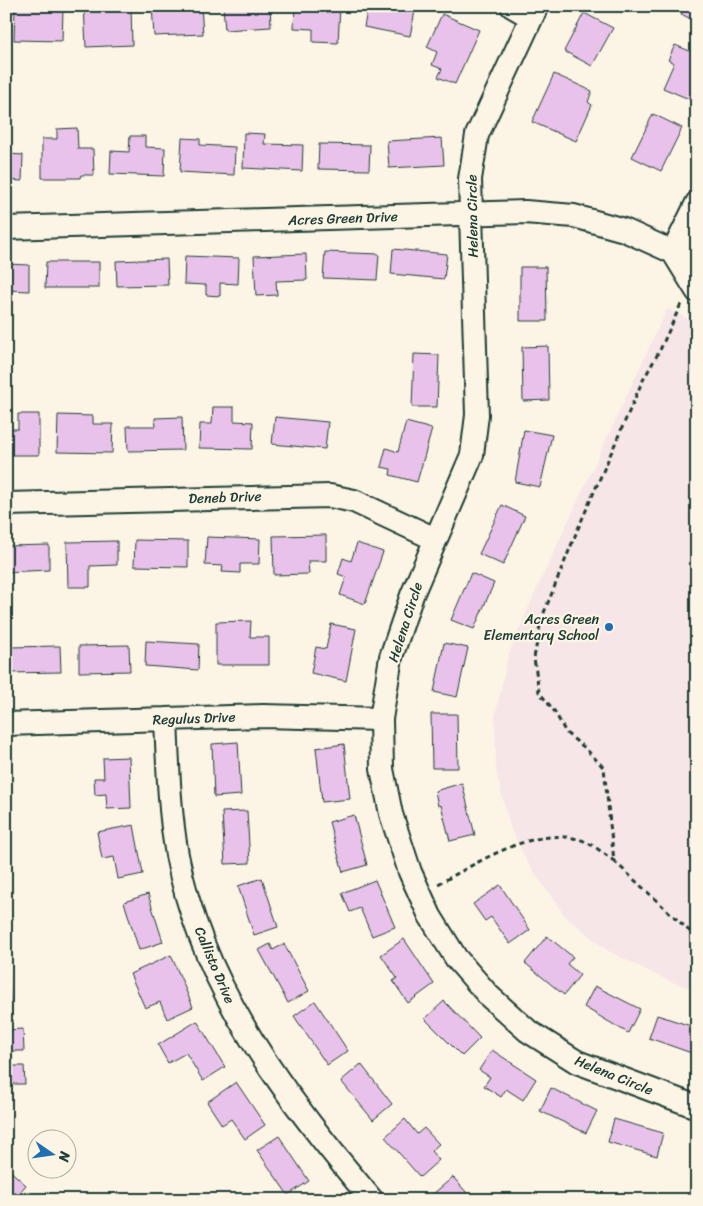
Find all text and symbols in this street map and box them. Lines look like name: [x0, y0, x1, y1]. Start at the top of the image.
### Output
street label: Helena Circle: [459, 174, 486, 258]
street label: Acres Green Drive: [287, 204, 398, 233]
street label: Deneb Drive: [188, 484, 262, 511]
street label: Helena Circle: [381, 579, 430, 666]
place label: Acres Green Elementary School: [483, 607, 600, 648]
marker: Acres Green Elementary School: [603, 621, 615, 633]
street label: Regulus Drive: [152, 705, 236, 732]
street label: Callisto Drive: [187, 923, 242, 1008]
street label: Helena Circle: [571, 1048, 657, 1103]
north arrow: [28, 1128, 78, 1178]
text: N: [51, 1148, 78, 1165]

